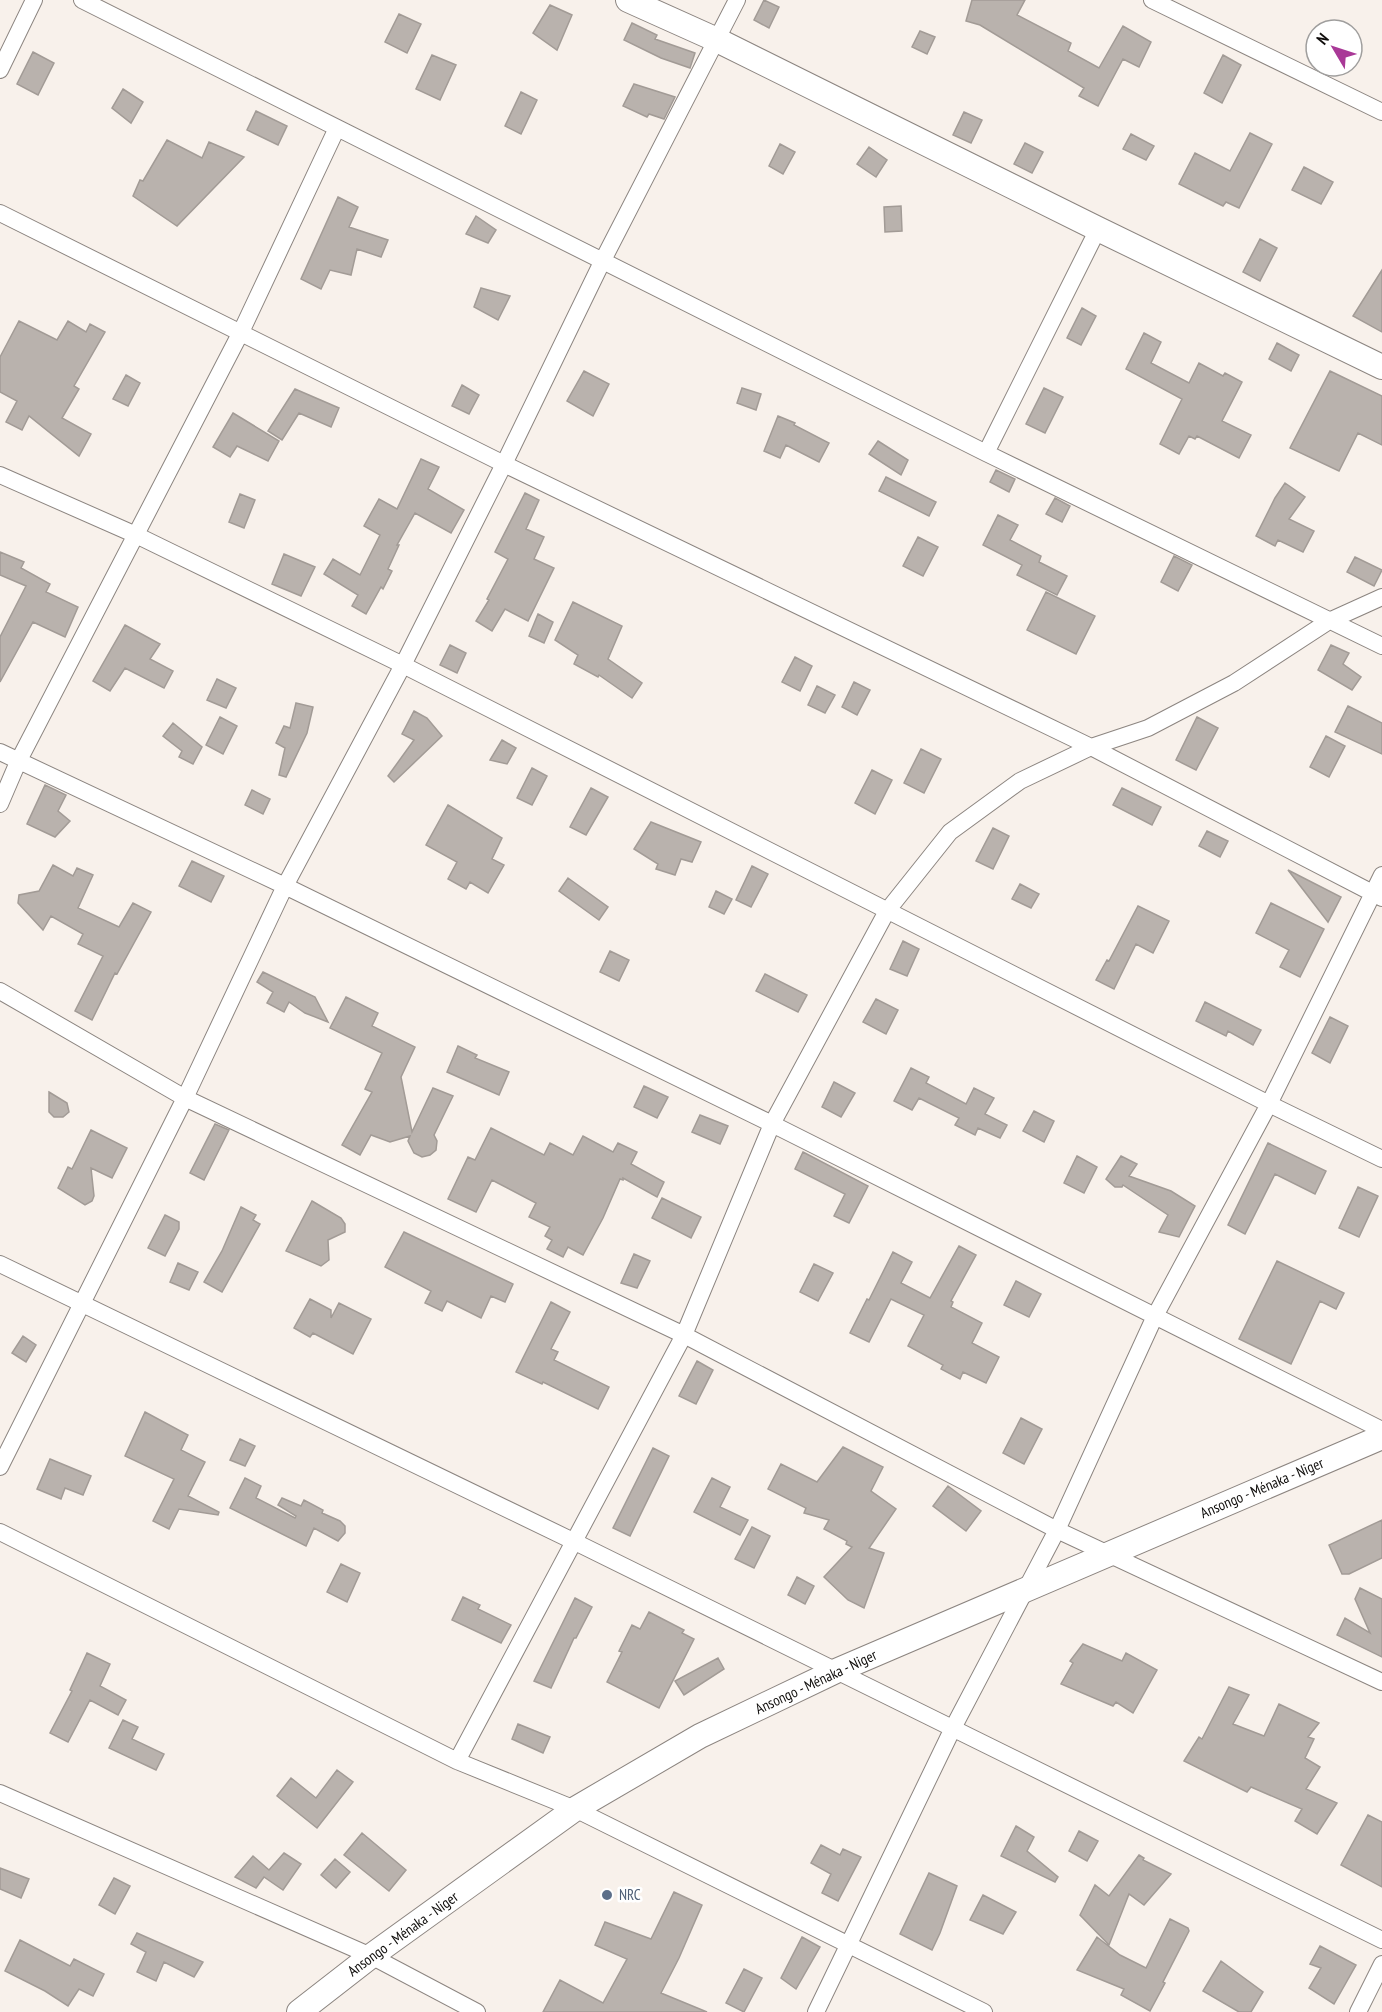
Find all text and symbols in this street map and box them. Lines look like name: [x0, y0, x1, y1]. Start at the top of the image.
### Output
north arrow: [1304, 18, 1364, 78]
text: N: [1312, 29, 1333, 48]
street label: Ansongo - Ménaka - Niger: [1197, 1453, 1327, 1522]
street label: Ansongo - Ménaka - Niger: [752, 1645, 881, 1718]
place label: NRC: [619, 1885, 641, 1904]
street label: Ansongo - Ménaka - Niger: [344, 1887, 462, 1980]
marker: NRC: [600, 1888, 614, 1902]

